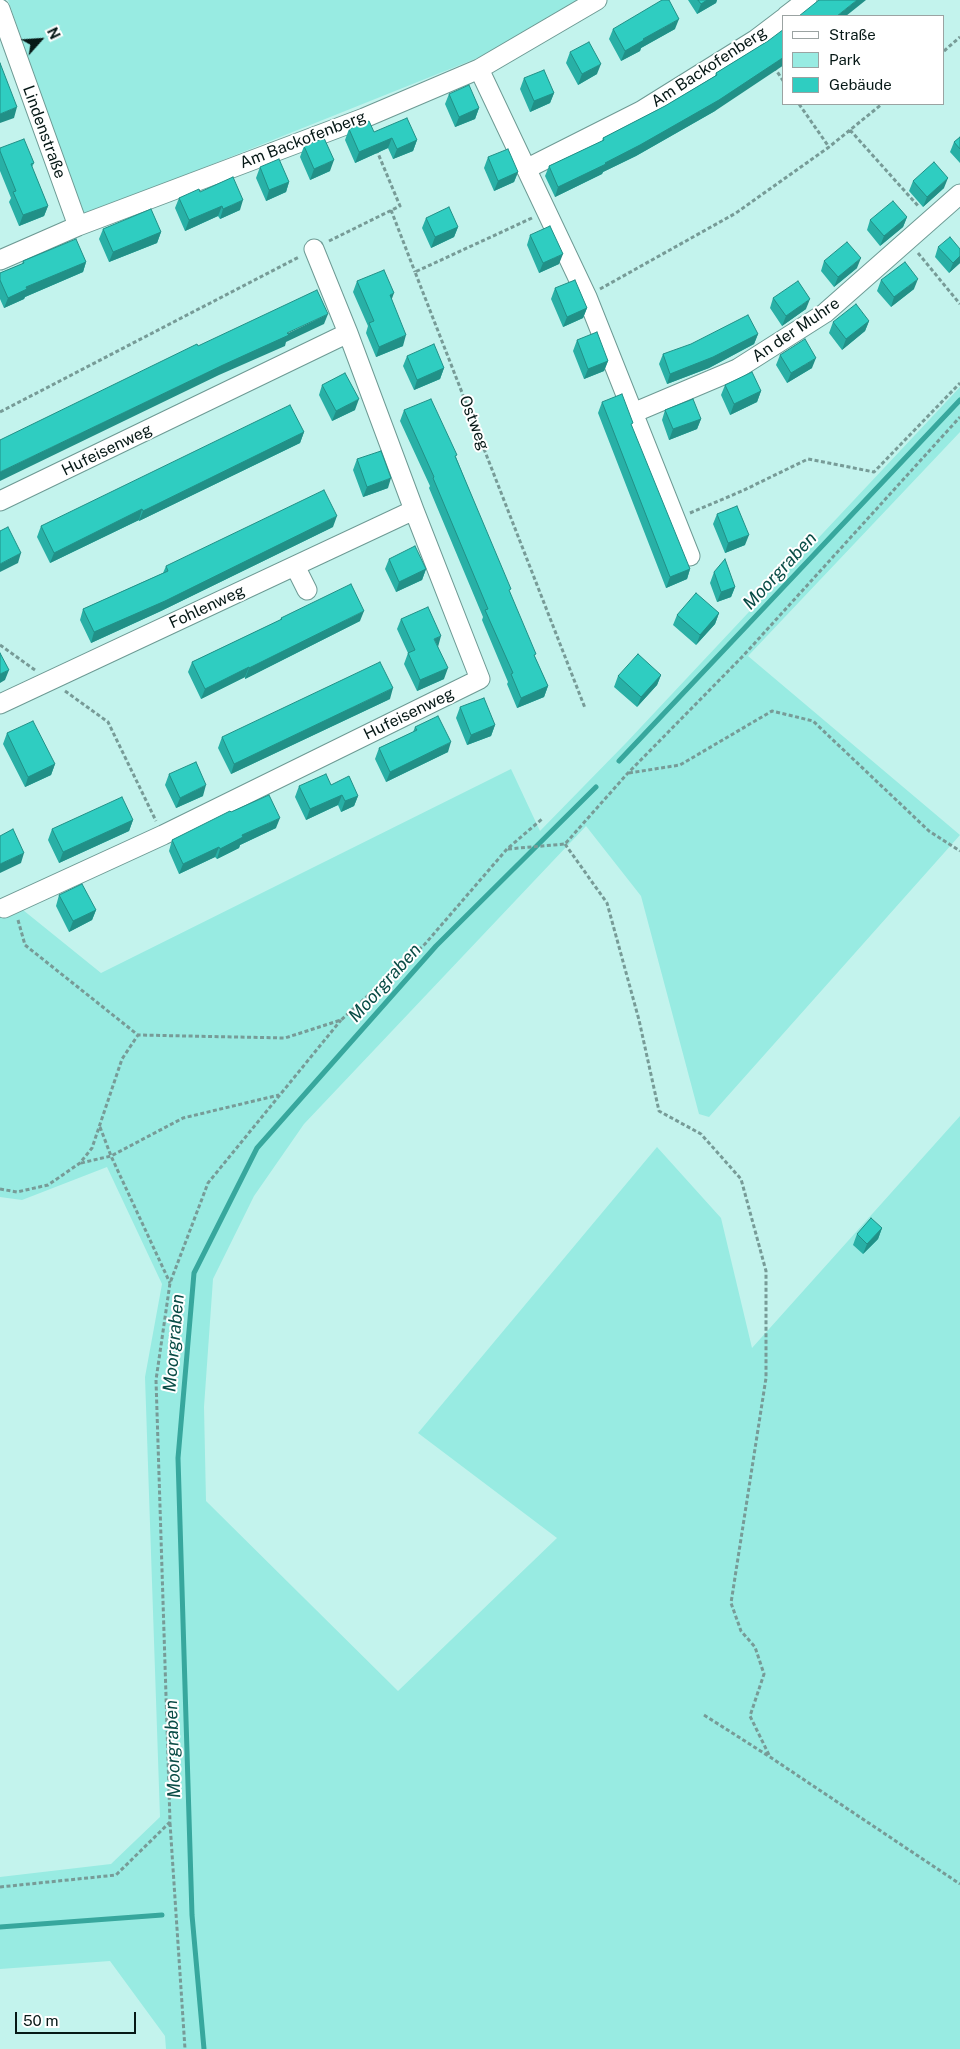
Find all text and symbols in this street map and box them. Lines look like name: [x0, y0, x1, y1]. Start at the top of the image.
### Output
north arrow: [15, 15, 65, 65]
legend: [782, 15, 945, 105]
street label: Am Backofenberg: [648, 23, 770, 111]
text: N: [44, 25, 63, 42]
text: Straße: [829, 26, 876, 43]
text: Park: [829, 51, 861, 68]
text: Gebäude: [829, 76, 892, 93]
street label: Lindenstraße: [18, 83, 70, 181]
street label: Am Backofenberg: [237, 107, 369, 173]
street label: An der Muhre: [749, 294, 843, 366]
street label: Ostweg: [455, 393, 493, 453]
street label: Hufeisenweg: [59, 420, 155, 480]
water label: Moorgraben: [739, 528, 821, 614]
street label: Fohlenweg: [166, 581, 248, 633]
street label: Hufeisenweg: [361, 684, 457, 744]
water label: Moorgraben: [344, 939, 426, 1027]
water label: Moorgraben: [159, 1293, 189, 1393]
water label: Moorgraben: [160, 1700, 186, 1798]
scale bar: [18, 2002, 139, 2034]
text: 50 m: [23, 2012, 58, 2029]

